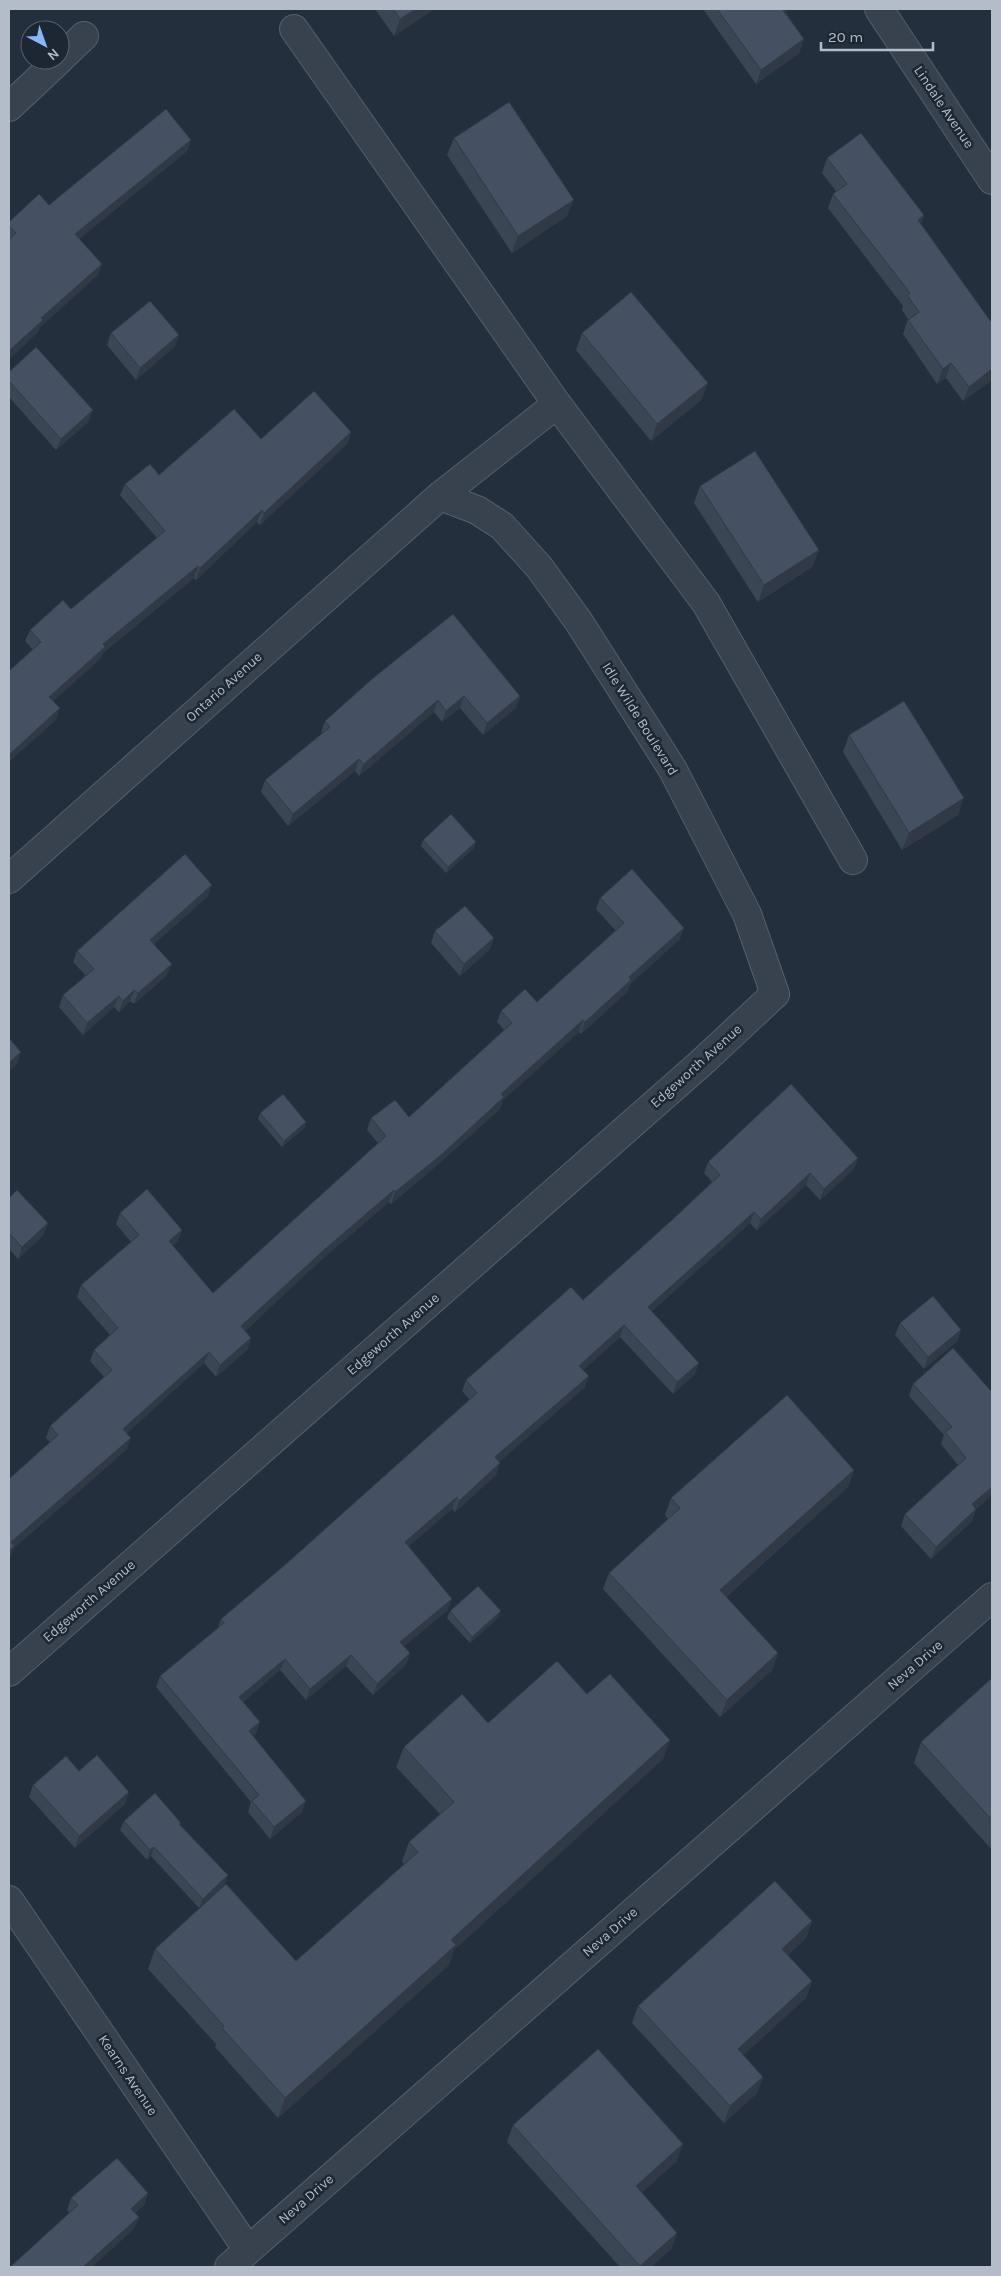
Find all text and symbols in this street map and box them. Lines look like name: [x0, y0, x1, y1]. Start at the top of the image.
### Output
north arrow: [20, 20, 70, 70]
scale bar: [821, 20, 934, 52]
text: 20 m: [828, 28, 863, 46]
text: N: [44, 45, 63, 64]
street label: Lindale Avenue: [910, 63, 978, 151]
street label: Ontario Avenue: [182, 648, 266, 726]
street label: Idle Wilde Boulevard: [598, 659, 682, 779]
street label: Edgeworth Avenue: [647, 1020, 745, 1112]
street label: Edgeworth Avenue: [343, 1289, 443, 1379]
street label: Edgeworth Avenue: [39, 1556, 139, 1646]
street label: Neva Drive: [884, 1636, 946, 1694]
street label: Neva Drive: [579, 1903, 641, 1961]
street label: Kearns Avenue: [95, 2031, 161, 2119]
street label: Neva Drive: [275, 2170, 337, 2228]

